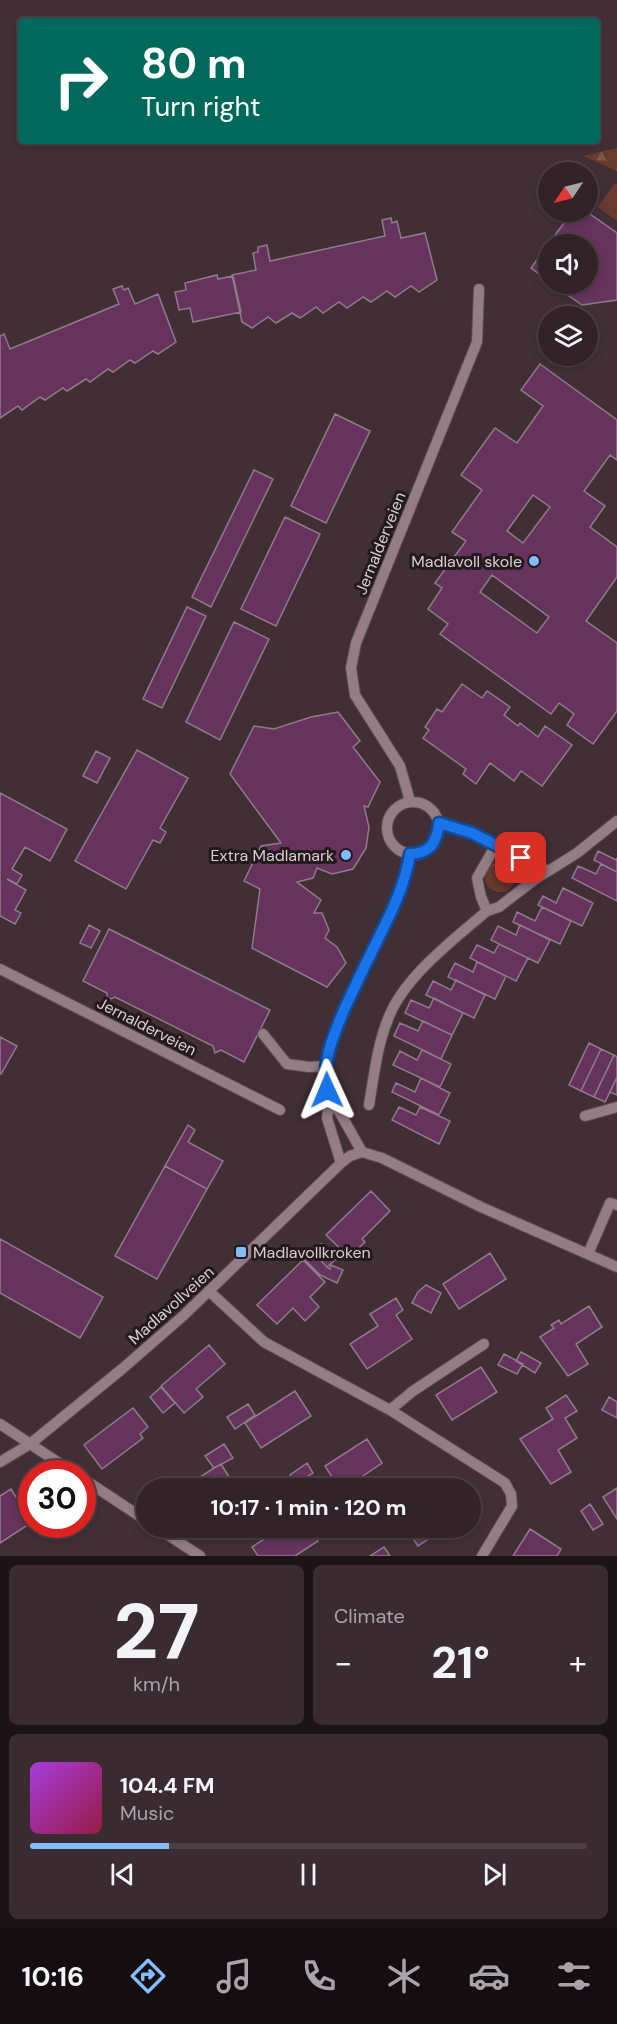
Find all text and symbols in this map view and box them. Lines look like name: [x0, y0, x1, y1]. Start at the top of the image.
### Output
text: 80 m: [141, 36, 247, 91]
icon: right: [42, 42, 120, 120]
text: Turn right: [141, 89, 261, 124]
north arrow: [538, 162, 598, 222]
map controls: [538, 162, 598, 366]
button: sound: [538, 234, 598, 294]
button: layers: [538, 306, 598, 366]
street label: Jernalderveien: [350, 489, 411, 598]
place label: Madlavoll skole: [411, 551, 522, 572]
marker: Madlavoll skole: [527, 554, 541, 568]
pin: [495, 832, 546, 883]
icon: arrive: [504, 841, 537, 874]
place label: Extra Madlamark: [210, 845, 334, 866]
marker: Extra Madlamark: [339, 848, 353, 862]
street label: Jernalderveien: [94, 992, 200, 1060]
position arrow: [295, 1058, 359, 1122]
place label: Madlavollkroken: [253, 1242, 371, 1263]
marker: Madlavollkroken: [234, 1245, 248, 1259]
street label: Madlavollveien: [124, 1261, 219, 1349]
speed limit sign: 30: [18, 1460, 96, 1538]
text: 10:17 · 1 min · 120 m: [210, 1493, 407, 1522]
text: 27: [113, 1581, 200, 1682]
text: Climate: [334, 1603, 405, 1629]
text: 21°: [431, 1633, 490, 1692]
text: −: [334, 1641, 352, 1684]
text: +: [569, 1641, 587, 1684]
text: km/h: [133, 1671, 180, 1697]
text: 104.4 FM: [120, 1771, 215, 1800]
text: Music: [120, 1800, 175, 1826]
icon: previous: [106, 1858, 139, 1891]
icon: pause: [292, 1858, 325, 1891]
icon: next: [478, 1858, 511, 1891]
icon: directions: [127, 1955, 169, 1997]
icon: music: [213, 1955, 255, 1997]
icon: phone: [298, 1955, 340, 1997]
icon: climate: [383, 1955, 425, 1997]
icon: car: [468, 1955, 510, 1997]
icon: filters: [553, 1955, 595, 1997]
text: 10:16: [22, 1959, 84, 1994]

